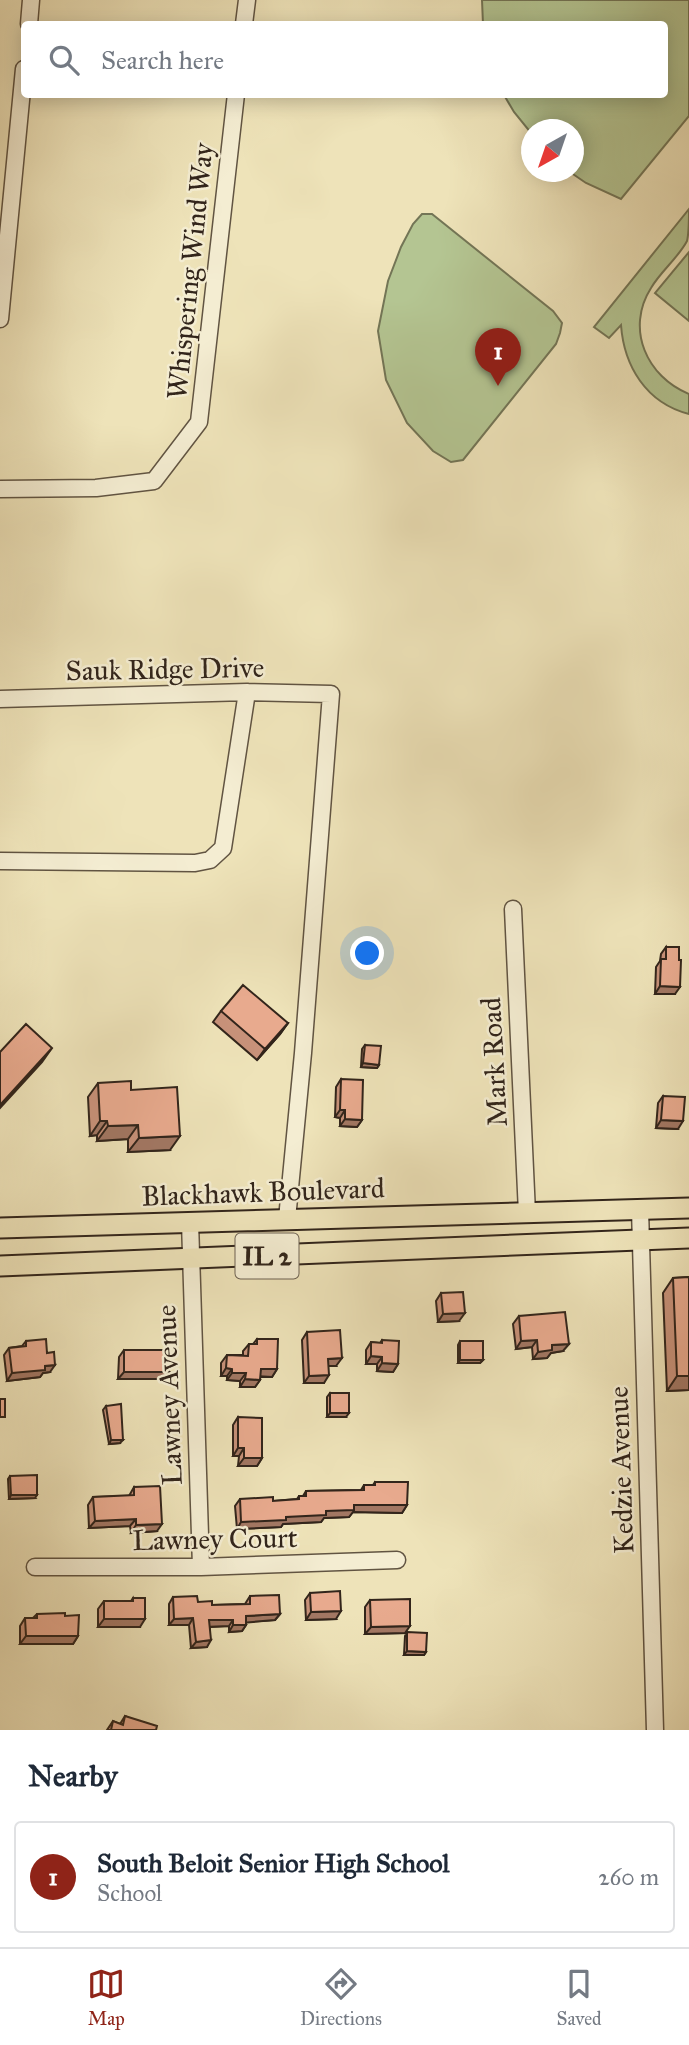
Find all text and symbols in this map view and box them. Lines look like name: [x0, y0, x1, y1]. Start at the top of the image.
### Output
search box: [21, 21, 668, 98]
icon: search: [45, 41, 83, 79]
text: Search here: [101, 44, 224, 76]
north arrow: [521, 119, 584, 182]
street label: Whispering Wind Way: [159, 140, 221, 401]
pin: 1: [475, 328, 521, 386]
street label: Sauk Ridge Drive: [65, 650, 265, 688]
your location: [350, 936, 384, 970]
street label: Mark Road: [473, 996, 515, 1128]
street label: Blackhawk Boulevard: [141, 1170, 385, 1214]
road number: IL 2: [236, 1233, 298, 1278]
street label: Lawney Avenue: [148, 1304, 190, 1486]
street label: Kedzie Avenue: [601, 1386, 641, 1554]
street label: Lawney Court: [132, 1520, 298, 1558]
text: Nearby: [28, 1758, 118, 1794]
text: South Beloit Senior High School: [97, 1847, 449, 1879]
text: 1: [48, 1863, 58, 1891]
text: 260 m: [598, 1863, 659, 1891]
text: School: [97, 1879, 162, 1907]
tab: Map: [87, 1965, 125, 2030]
tab: Directions: [300, 1965, 382, 2030]
tab: Saved: [557, 1965, 602, 2030]

